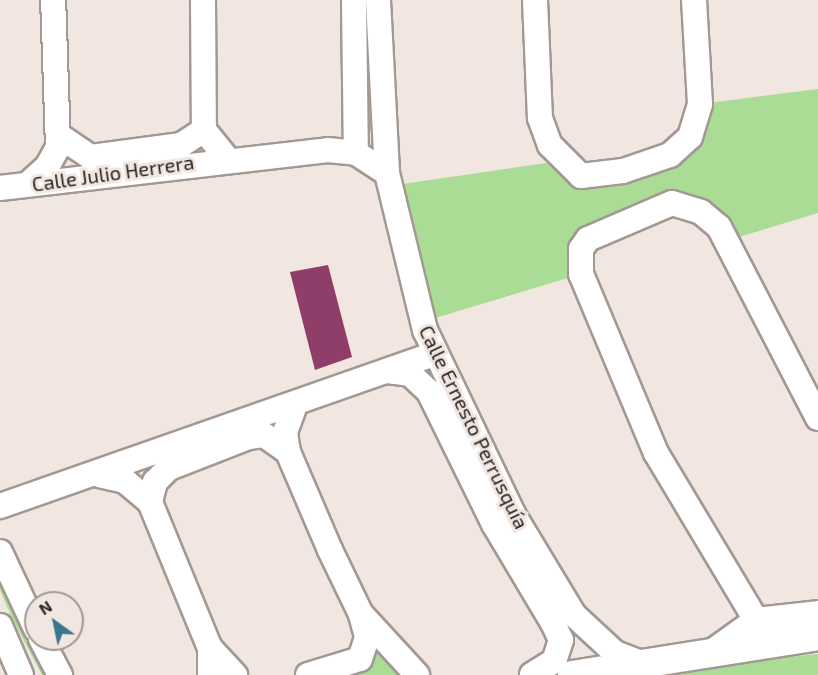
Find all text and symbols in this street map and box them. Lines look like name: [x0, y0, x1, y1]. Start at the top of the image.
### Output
street label: Calle Julio Herrera: [30, 150, 196, 196]
street label: Calle Ernesto Perrusquía: [414, 321, 534, 533]
north arrow: [24, 591, 84, 651]
text: N: [35, 596, 55, 618]

